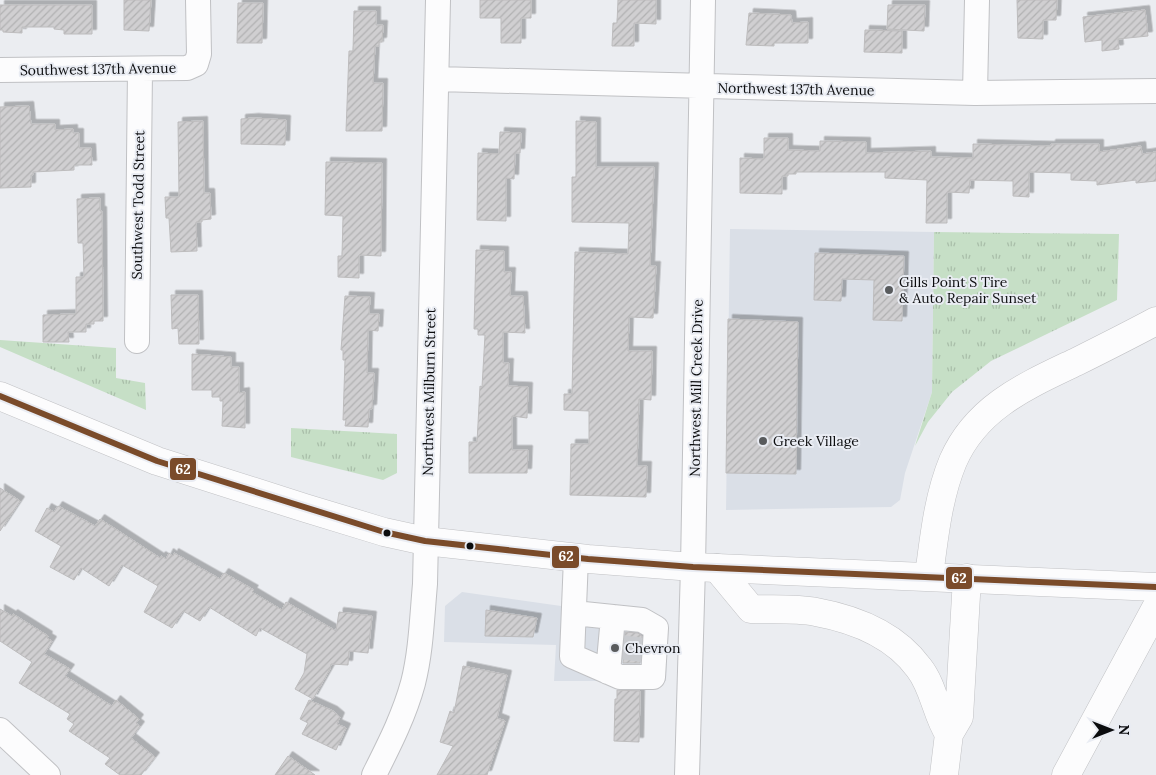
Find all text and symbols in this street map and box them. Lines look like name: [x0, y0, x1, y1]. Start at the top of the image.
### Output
street label: Southwest 137th Avenue: [20, 59, 177, 79]
street label: Northwest 137th Avenue: [717, 79, 875, 99]
street label: Southwest Todd Street: [128, 130, 148, 280]
place label: Gills Point S Tire & Auto Repair Sunset: [899, 273, 1037, 307]
marker: Gills Point S Tire & Auto Repair Sunset: [883, 284, 895, 296]
street label: Northwest Mill Creek Drive: [685, 298, 707, 477]
street label: Northwest Milburn Street: [419, 307, 439, 476]
place label: Greek Village: [773, 432, 859, 450]
marker: Greek Village: [757, 435, 769, 447]
line badge: 62: [169, 457, 197, 481]
text: 62: [175, 460, 191, 478]
unlabelled marker: [382, 528, 392, 538]
unlabelled marker: [465, 541, 475, 551]
line badge: 62: [551, 545, 580, 569]
text: 62: [558, 547, 574, 565]
line badge: 62: [945, 566, 973, 590]
text: 62: [951, 569, 967, 587]
place label: Chevron: [625, 639, 681, 657]
marker: Chevron: [609, 642, 621, 654]
north arrow: [1086, 705, 1136, 755]
text: N: [1115, 725, 1133, 736]

